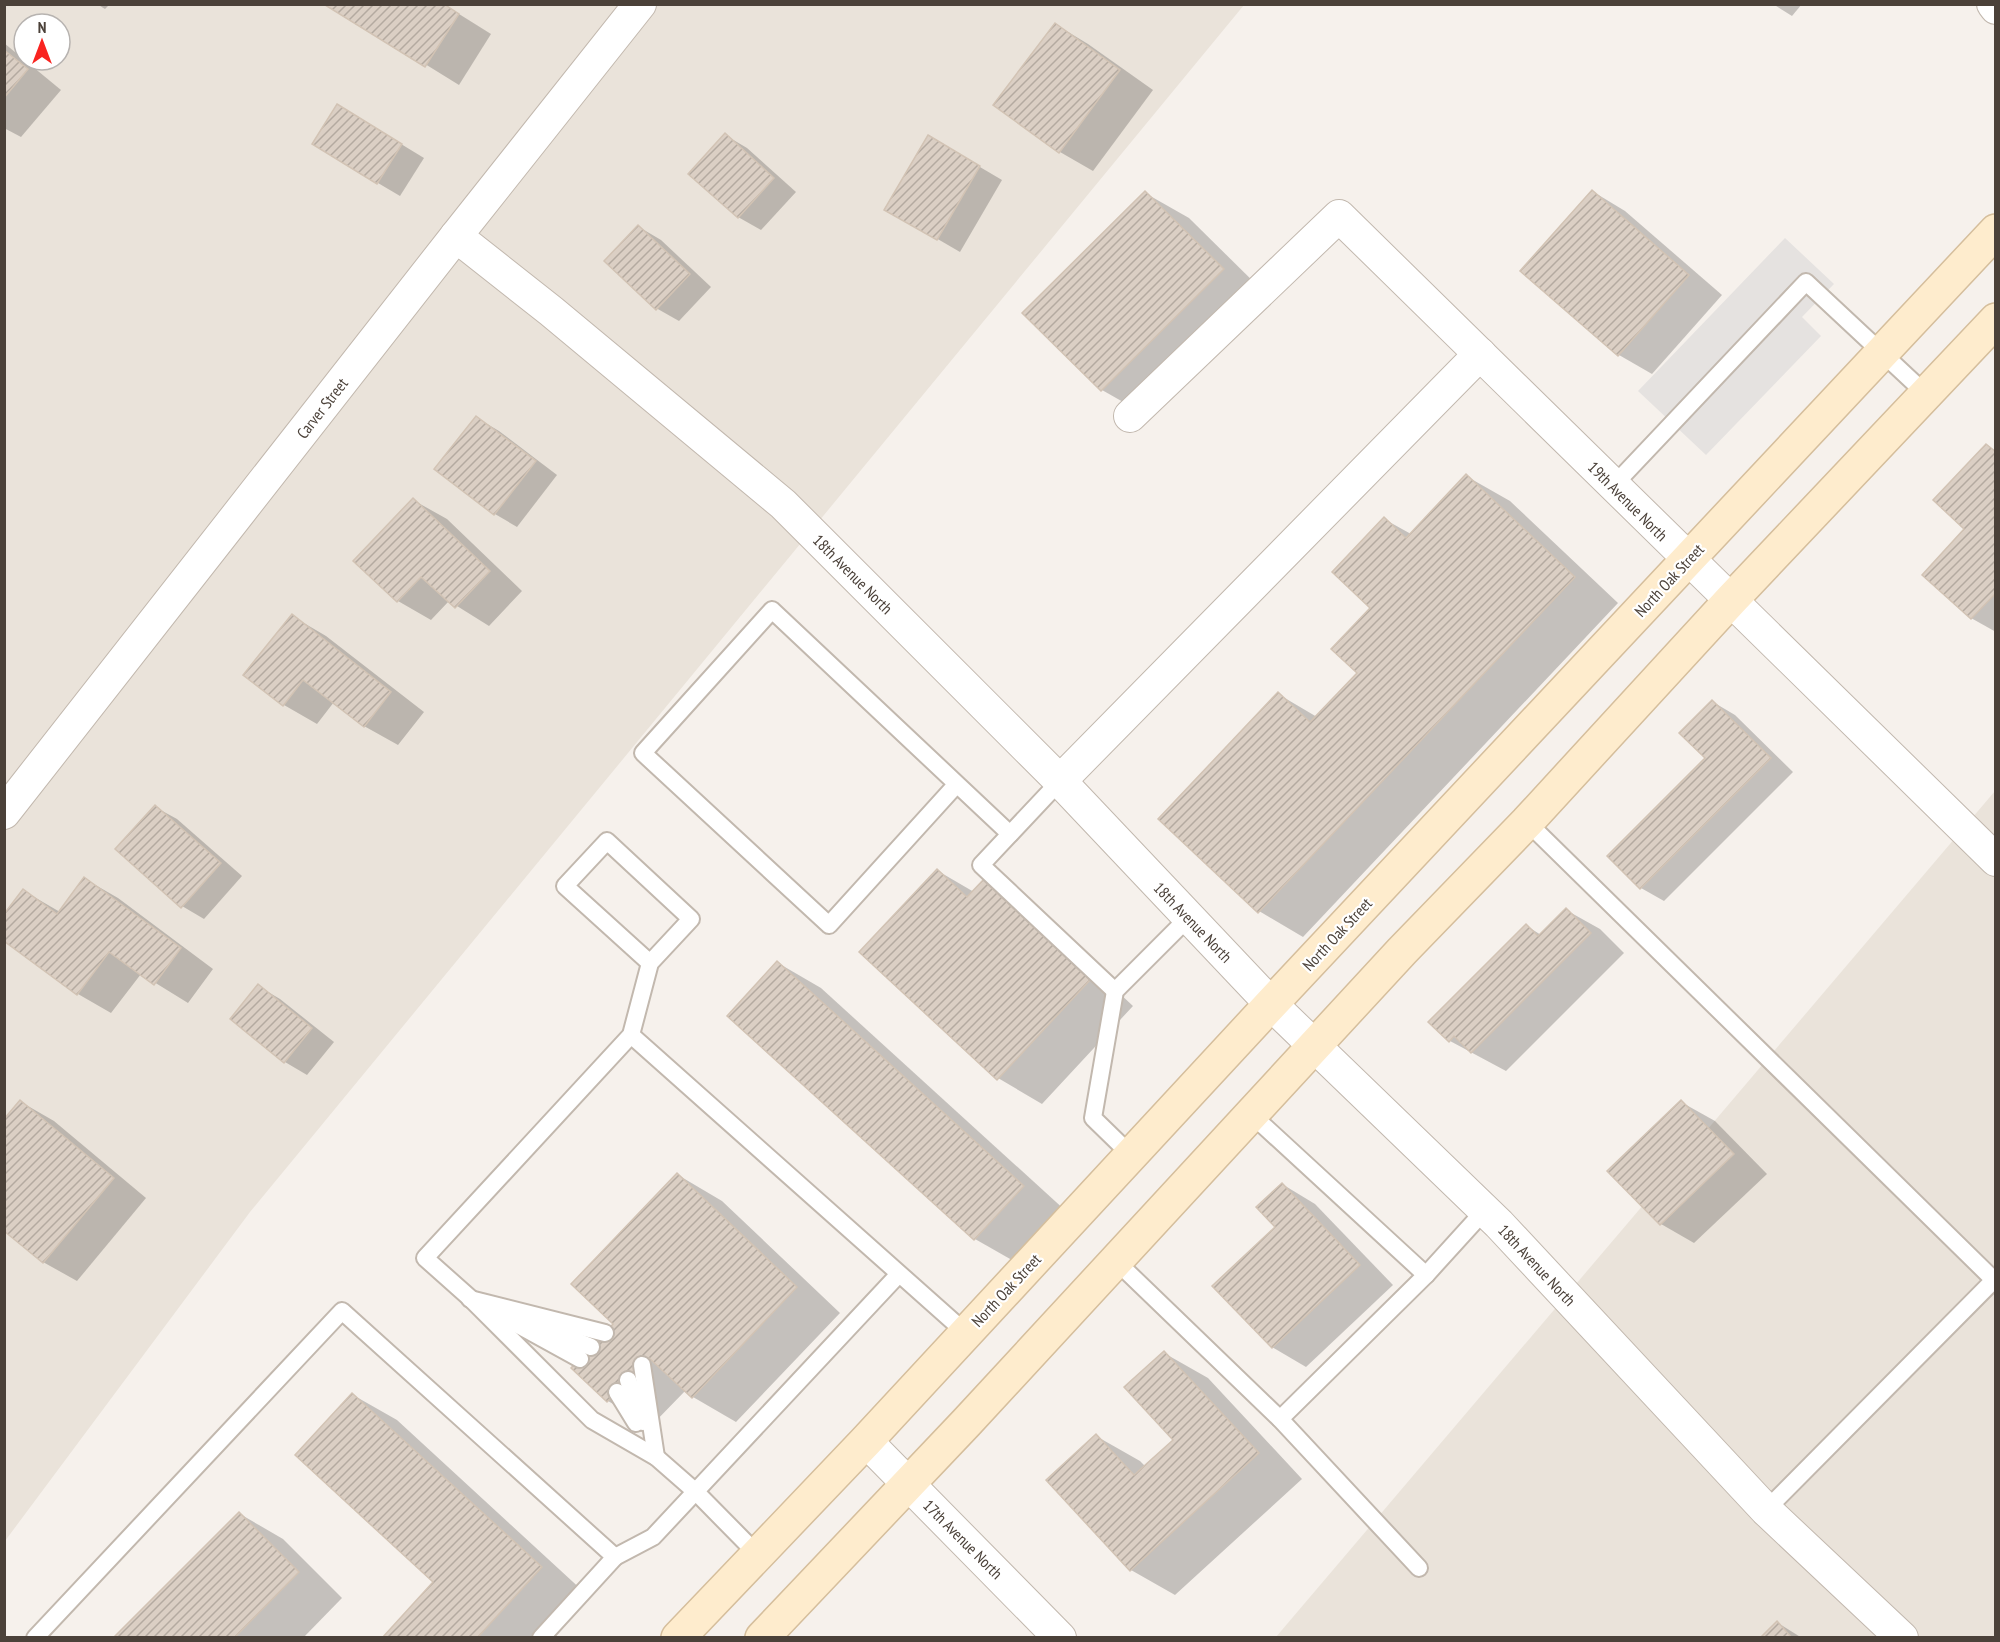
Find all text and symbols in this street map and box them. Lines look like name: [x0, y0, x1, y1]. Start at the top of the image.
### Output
north arrow: [12, 12, 72, 72]
text: N: [38, 17, 46, 37]
street label: Carver Street: [292, 373, 352, 442]
street label: 19th Avenue North: [1584, 457, 1672, 545]
street label: 18th Avenue North: [809, 530, 897, 618]
street label: North Oak Street: [1630, 539, 1708, 621]
street label: 18th Avenue North: [1150, 878, 1236, 966]
street label: North Oak Street: [1298, 893, 1376, 975]
street label: 18th Avenue North: [1494, 1220, 1580, 1310]
street label: North Oak Street: [967, 1249, 1045, 1331]
street label: 17th Avenue North: [919, 1495, 1007, 1583]

